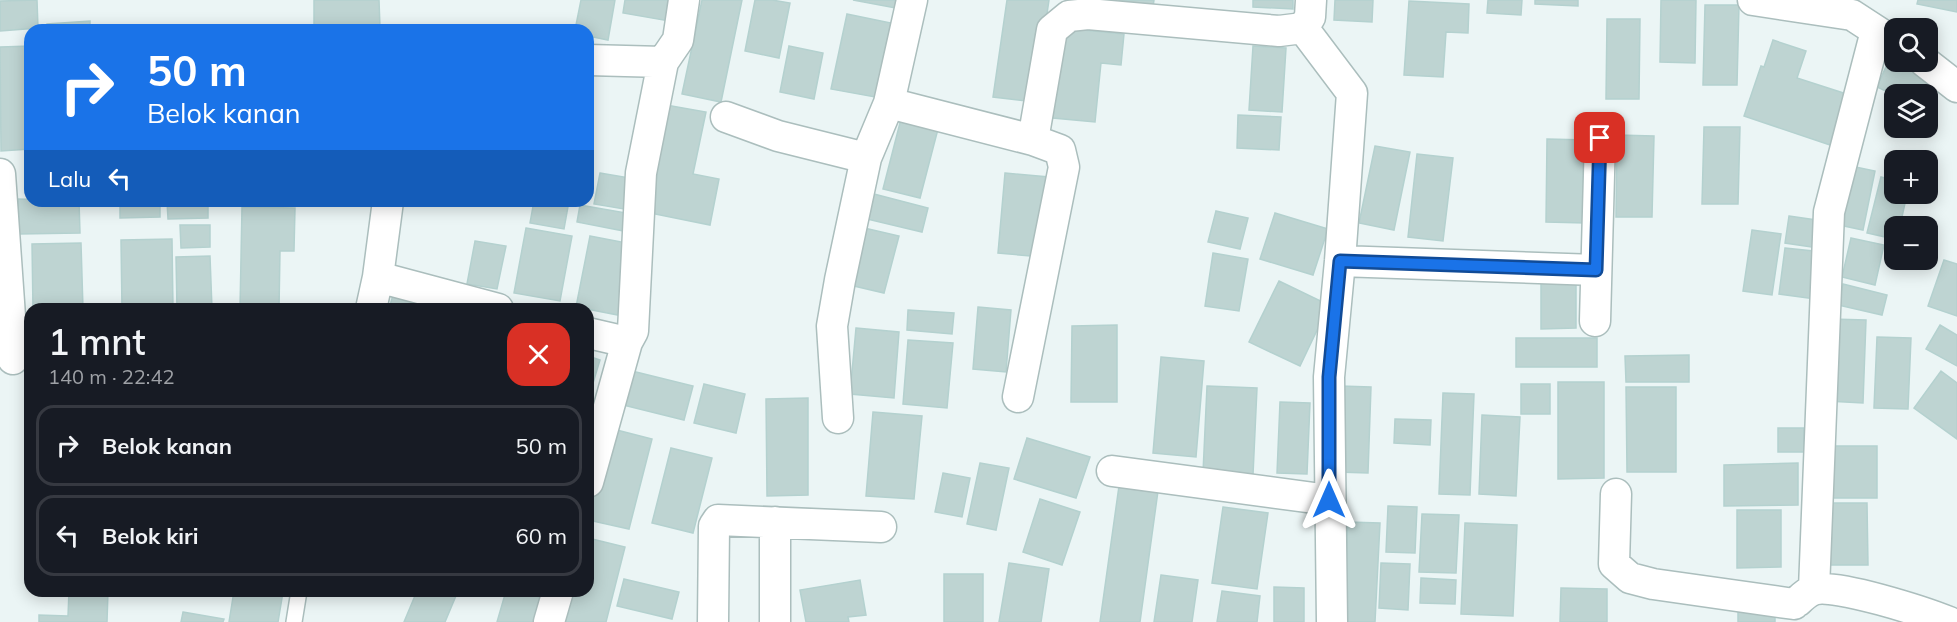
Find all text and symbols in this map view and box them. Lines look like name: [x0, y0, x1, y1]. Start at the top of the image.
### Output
map controls: [1884, 18, 1938, 270]
button: search: [1884, 18, 1938, 72]
text: 50 m: [147, 44, 247, 97]
icon: right: [48, 48, 126, 126]
button: layers: [1884, 84, 1938, 138]
text: Belok kanan: [147, 96, 301, 130]
pin: [1574, 112, 1625, 163]
icon: arrive: [1583, 121, 1616, 154]
button: +: [1884, 150, 1938, 204]
icon: left: [103, 162, 136, 195]
text: Lalu: [48, 165, 91, 193]
button: −: [1884, 216, 1938, 270]
text: 1 mnt: [48, 319, 146, 364]
button: close: [507, 323, 570, 386]
text: 140 m · 22:42: [48, 364, 174, 389]
icon: right: [51, 429, 84, 462]
text: Belok kanan: [102, 432, 232, 460]
text: 50 m: [516, 432, 567, 460]
position arrow: [1297, 468, 1361, 532]
icon: left: [51, 519, 84, 552]
text: Belok kiri: [102, 522, 198, 550]
text: 60 m: [516, 522, 567, 550]

